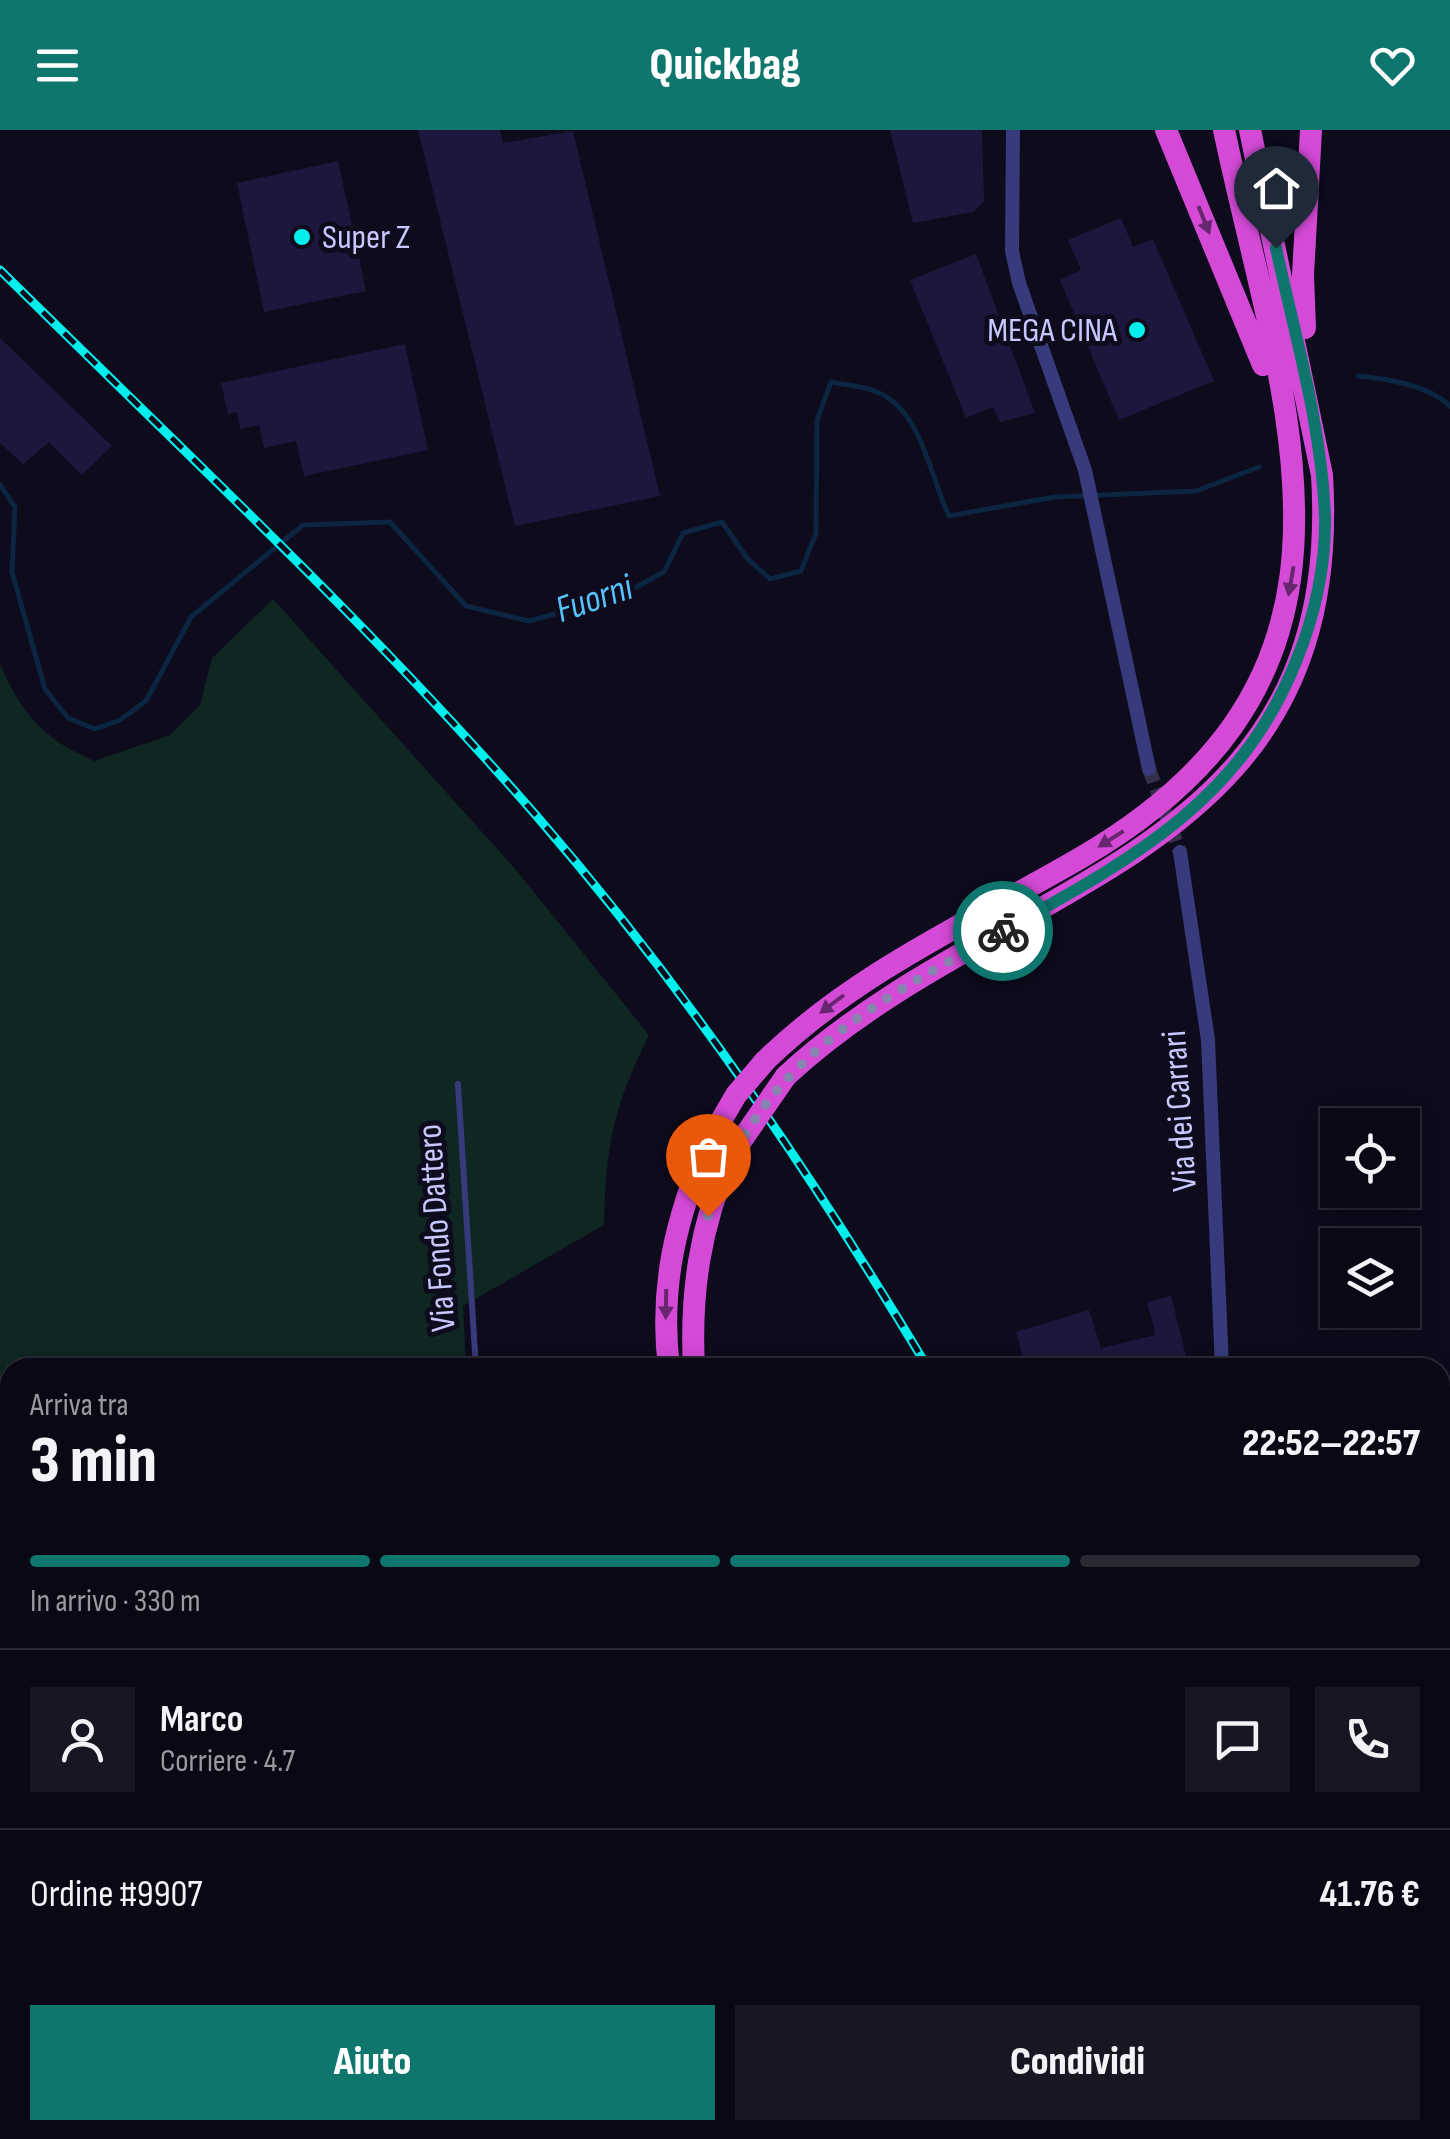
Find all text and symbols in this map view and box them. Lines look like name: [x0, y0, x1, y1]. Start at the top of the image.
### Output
icon: menu: [30, 38, 85, 93]
text: Quickbag: [650, 38, 800, 93]
icon: heart: [1365, 38, 1420, 93]
pin: [1234, 146, 1319, 249]
icon: home: [1249, 161, 1304, 216]
one-way arrow: [1197, 205, 1213, 235]
place label: Super Z: [322, 216, 410, 259]
marker: Super Z: [291, 226, 313, 248]
place label: MEGA CINA: [987, 309, 1118, 352]
marker: MEGA CINA: [1126, 319, 1148, 341]
water label: Fuorni: [550, 565, 639, 633]
one-way arrow: [1283, 566, 1298, 597]
one-way arrow: [1098, 829, 1125, 848]
courier: [953, 881, 1053, 981]
icon: bike: [976, 904, 1031, 959]
one-way arrow: [819, 993, 845, 1013]
street label: Via dei Carrari: [1153, 1029, 1207, 1193]
map controls: [1320, 1108, 1420, 1328]
button: locate: [1320, 1108, 1420, 1208]
pin: [666, 1114, 751, 1217]
street label: Via Fondo Dattero: [408, 1123, 466, 1333]
icon: bag: [681, 1129, 736, 1184]
button: layers: [1320, 1228, 1420, 1328]
one-way arrow: [657, 1288, 673, 1320]
text: Arriva tra: [30, 1386, 129, 1425]
text: 22:52–22:57: [1242, 1421, 1420, 1466]
text: 3 min: [30, 1423, 157, 1501]
text: In arrivo · 330 m: [30, 1582, 201, 1621]
button: person: [30, 1687, 135, 1792]
button: chat: [1185, 1687, 1290, 1792]
button: phone: [1315, 1687, 1420, 1792]
text: Marco: [160, 1697, 243, 1742]
text: Corriere · 4.7: [160, 1742, 295, 1781]
text: Ordine #9907: [30, 1872, 203, 1917]
text: 41.76 €: [1319, 1872, 1420, 1917]
button: Aiuto: [30, 2005, 715, 2120]
button: Condividi: [735, 2005, 1420, 2120]

